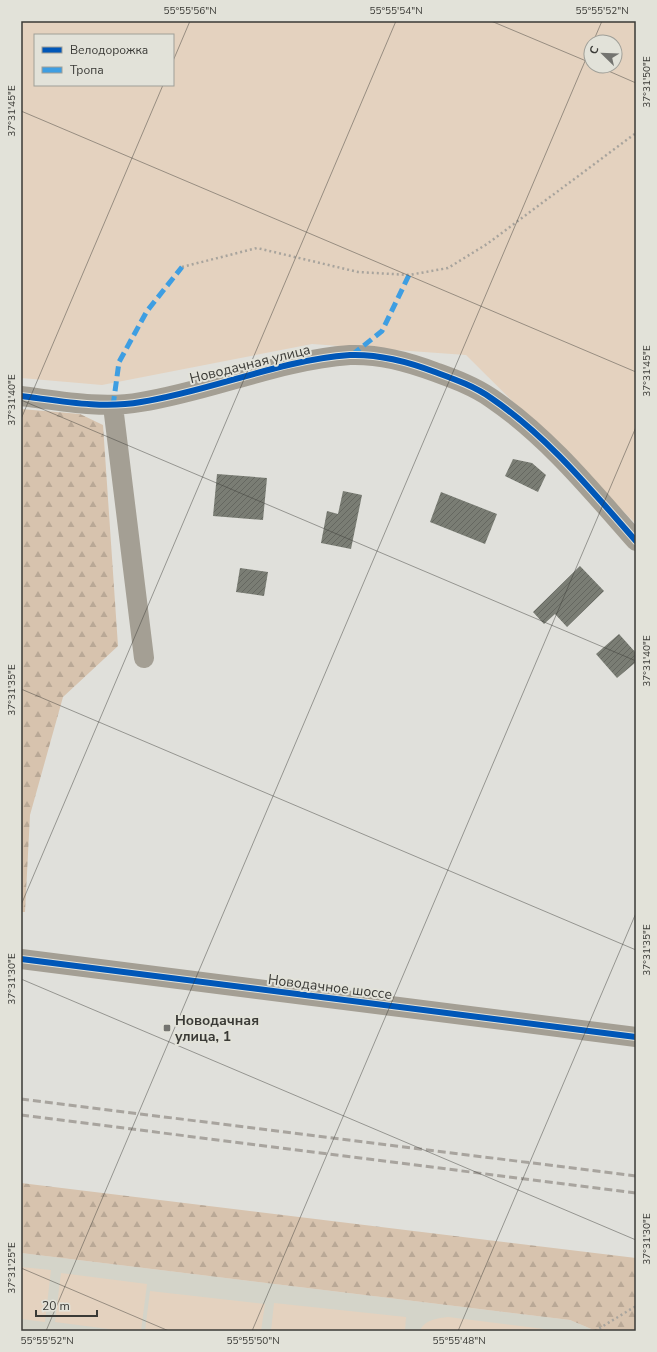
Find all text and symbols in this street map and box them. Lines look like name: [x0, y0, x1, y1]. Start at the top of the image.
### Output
text: 55°55'56"N: [163, 4, 217, 18]
text: 55°55'54"N: [369, 4, 423, 18]
text: 55°55'52"N: [575, 4, 629, 18]
legend: [34, 34, 174, 86]
north arrow: [583, 34, 623, 74]
text: Велодорожка: [70, 42, 148, 58]
text: С: [586, 43, 603, 57]
text: 37°31'50"E: [640, 56, 654, 108]
text: Тропа: [70, 62, 104, 78]
text: 37°31'45"E: [5, 85, 19, 137]
street label: Новодачная улица: [188, 340, 312, 388]
text: 37°31'45"E: [640, 345, 654, 397]
text: 37°31'40"E: [5, 374, 19, 426]
text: 37°31'40"E: [640, 635, 654, 687]
text: 37°31'35"E: [5, 664, 19, 716]
text: 37°31'35"E: [640, 924, 654, 976]
text: 37°31'30"E: [5, 953, 19, 1005]
street label: Новодачное шоссе: [267, 970, 393, 1004]
place label: Новодачная улица, 1: [175, 1011, 259, 1046]
marker: Новодачная улица, 1: [162, 1023, 172, 1033]
text: 37°31'30"E: [640, 1213, 654, 1265]
text: 37°31'25"E: [5, 1242, 19, 1294]
scale bar: [36, 1292, 97, 1318]
text: 20 m: [42, 1298, 70, 1314]
text: 55°55'52"N: [20, 1334, 74, 1348]
text: 55°55'50"N: [226, 1334, 280, 1348]
text: 55°55'48"N: [432, 1334, 486, 1348]

